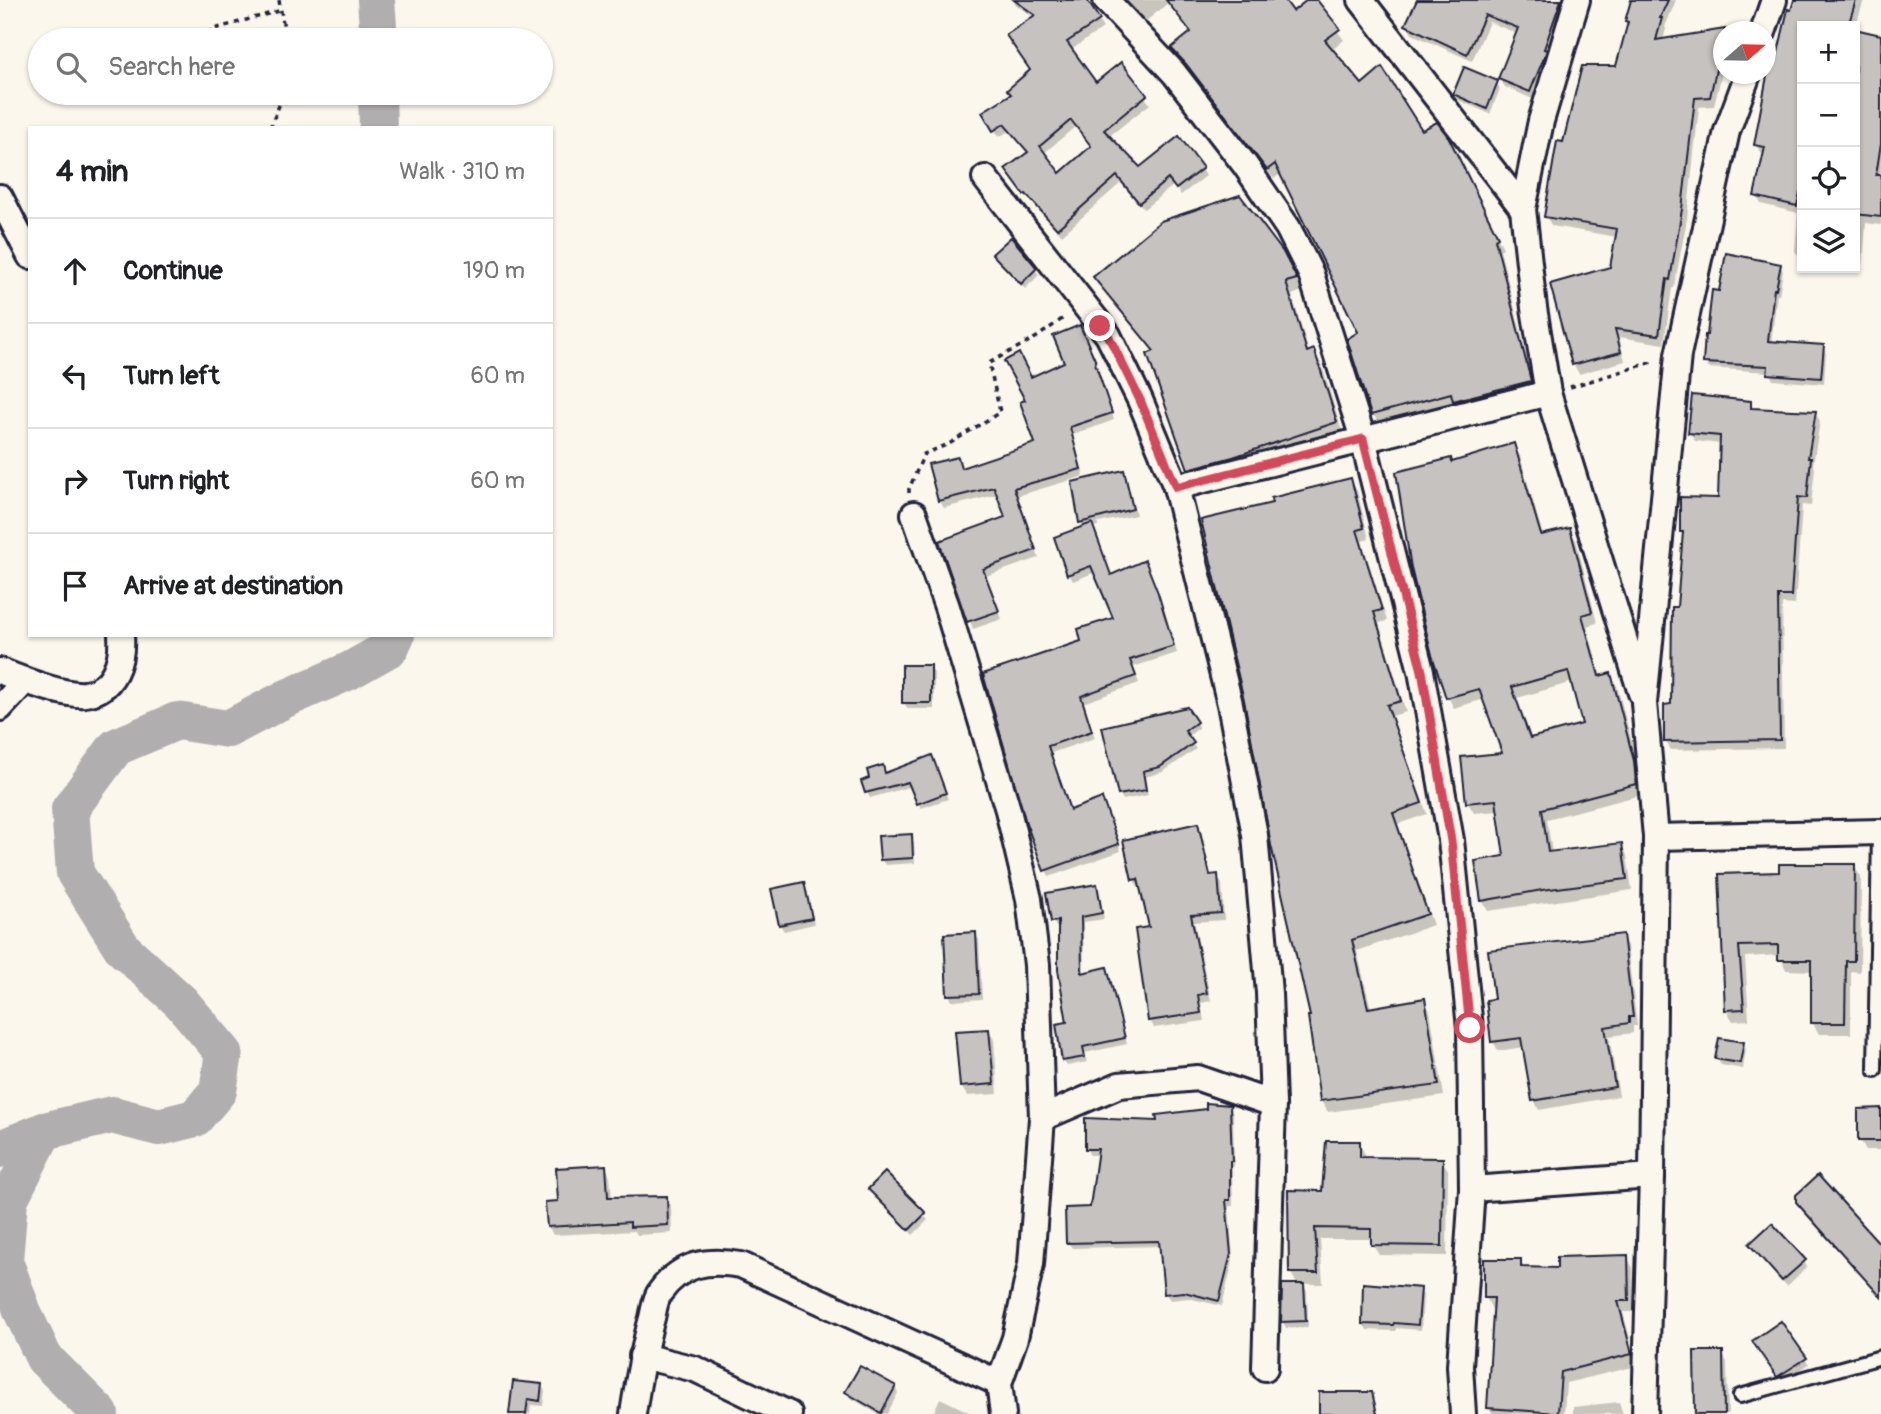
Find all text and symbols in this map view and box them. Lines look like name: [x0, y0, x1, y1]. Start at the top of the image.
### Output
north arrow: [1713, 21, 1776, 84]
map controls: [1797, 21, 1860, 273]
button: +: [1797, 21, 1860, 84]
search box: [28, 28, 553, 105]
icon: search: [52, 48, 90, 86]
text: Search here: [108, 51, 235, 83]
button: −: [1797, 84, 1860, 147]
button: locate: [1797, 147, 1860, 210]
text: 4 min: [56, 153, 129, 190]
text: Walk · 310 m: [399, 157, 525, 186]
button: layers: [1797, 210, 1860, 273]
icon: ahead: [56, 252, 94, 290]
text: Continue: [123, 255, 223, 287]
text: 190 m: [463, 256, 525, 285]
route end: [1084, 310, 1115, 341]
icon: left: [56, 357, 94, 395]
text: Turn left: [123, 360, 219, 392]
text: 60 m: [470, 361, 525, 390]
icon: right: [56, 462, 94, 500]
text: Turn right: [123, 465, 229, 497]
text: 60 m: [470, 466, 525, 495]
icon: arrive: [56, 567, 94, 605]
text: Arrive at destination: [123, 570, 343, 602]
route start: [1454, 1012, 1485, 1043]

